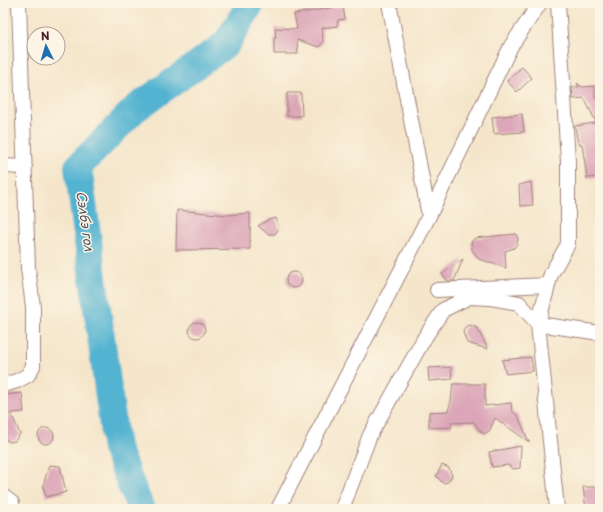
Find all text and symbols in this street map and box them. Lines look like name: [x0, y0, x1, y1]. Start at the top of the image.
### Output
north arrow: [26, 26, 66, 66]
text: N: [40, 27, 50, 44]
water label: Сэлбэ гол: [72, 190, 100, 253]

